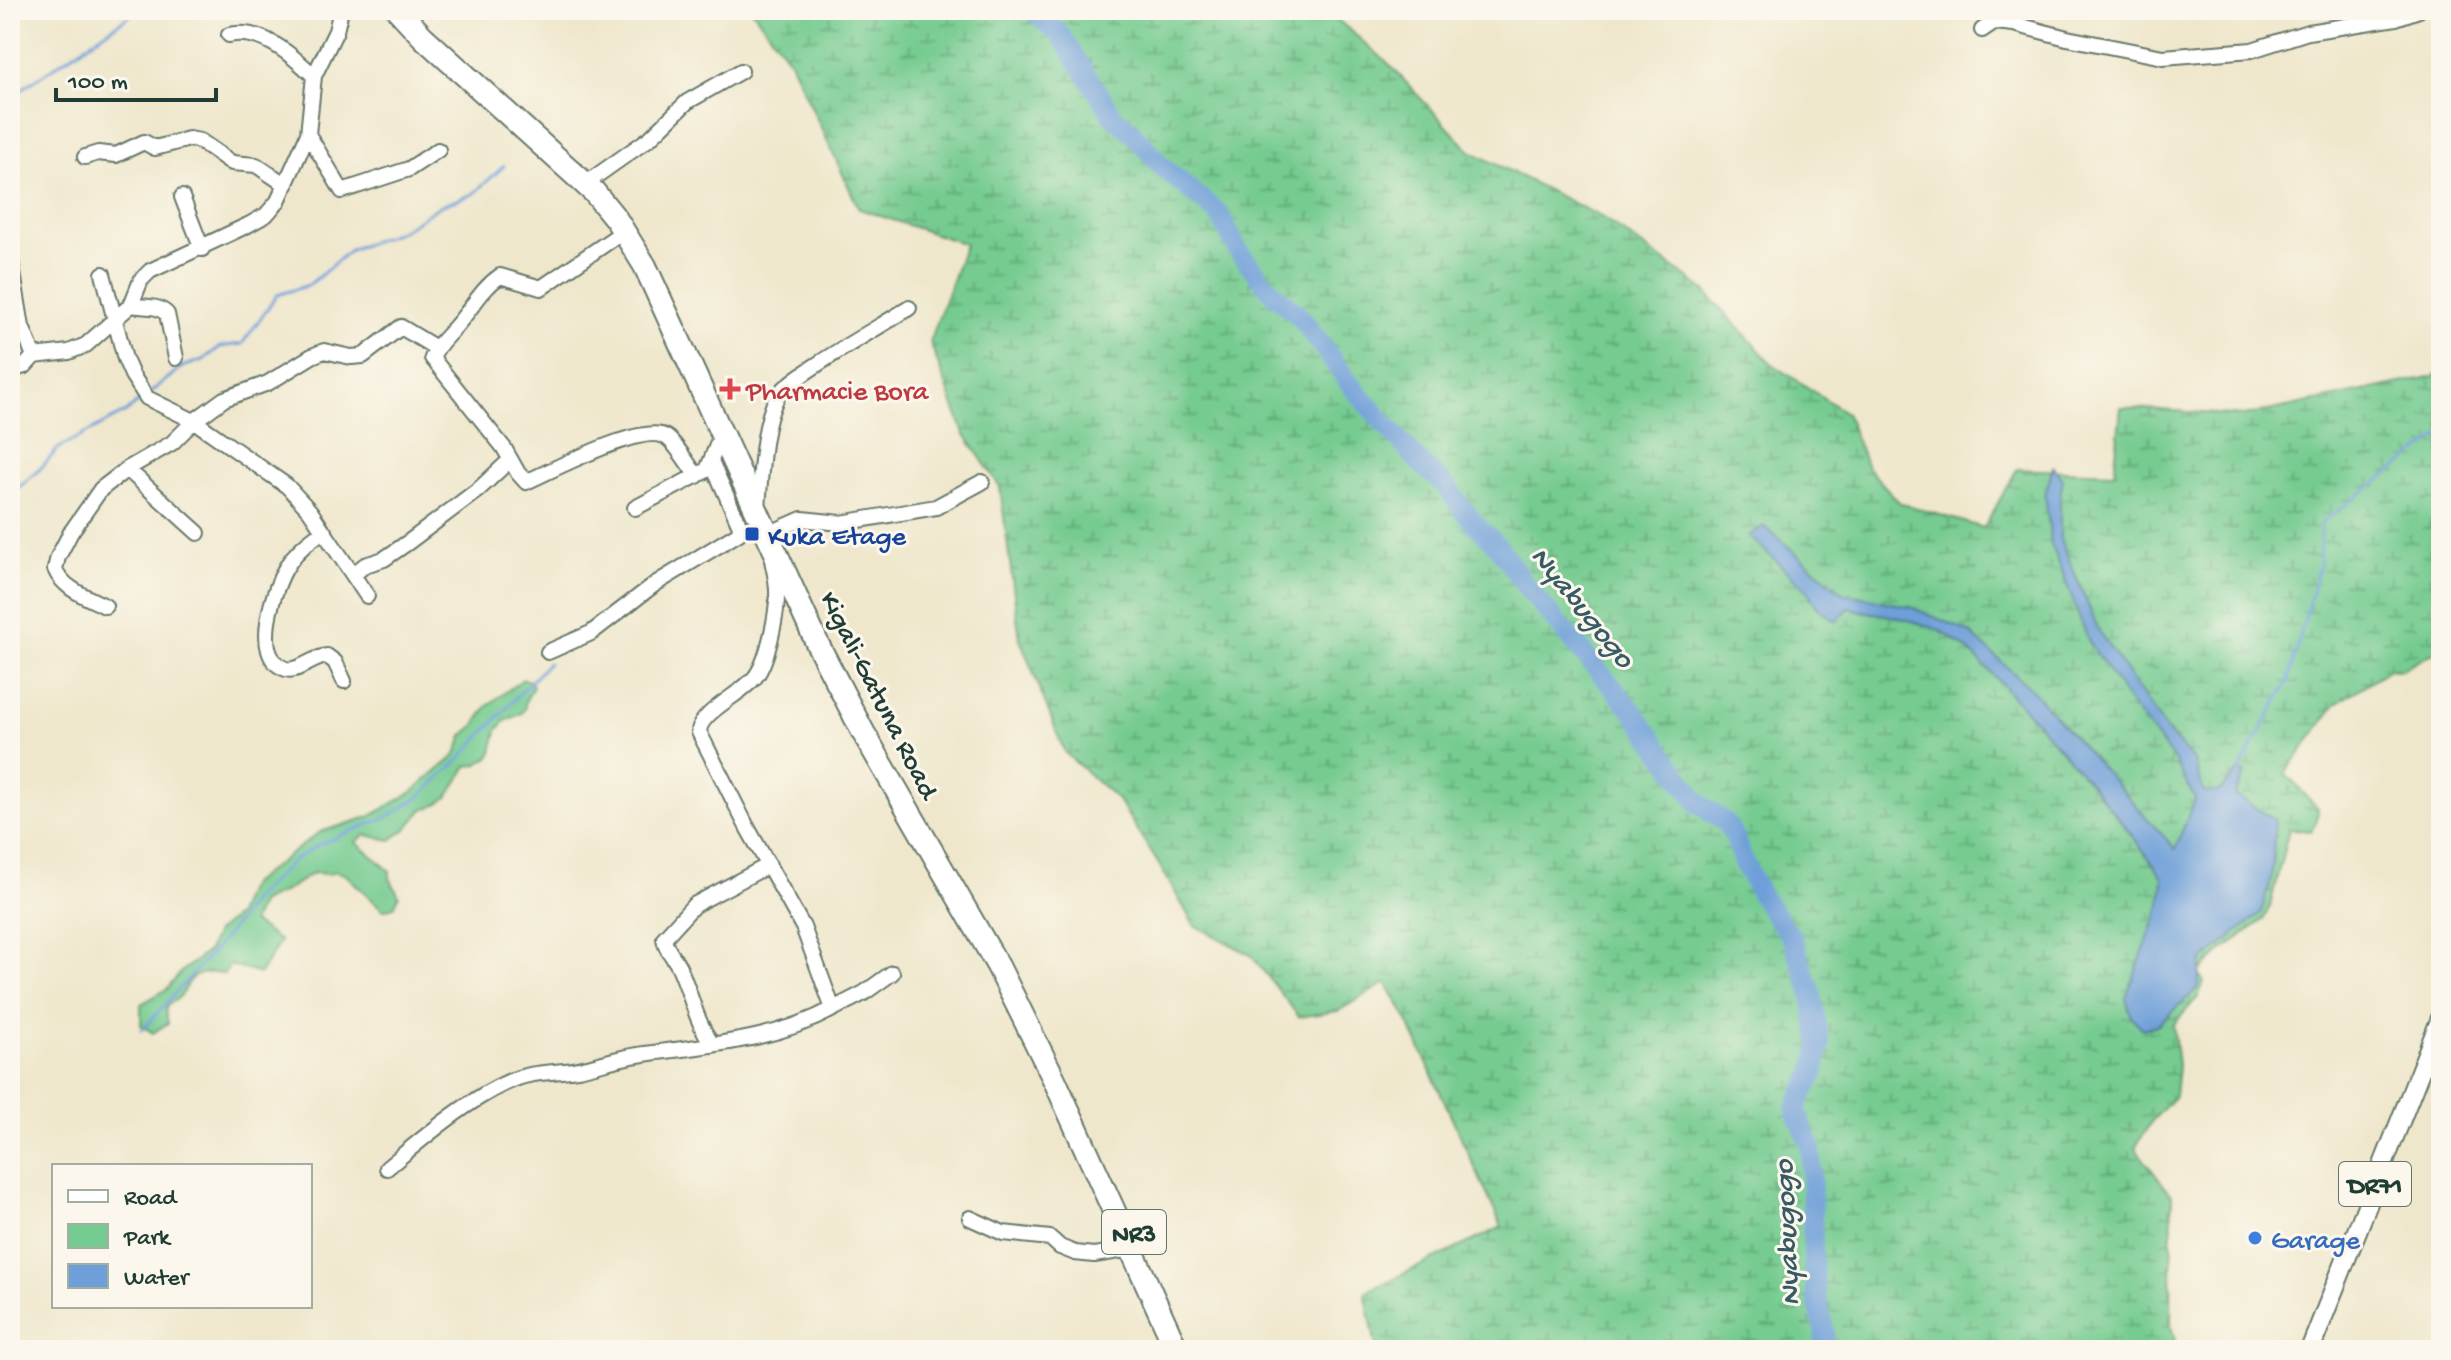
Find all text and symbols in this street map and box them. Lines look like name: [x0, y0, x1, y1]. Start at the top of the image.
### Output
scale bar: [56, 52, 216, 102]
text: 100 m: [67, 69, 128, 98]
place label: Pharmacie Bora: [745, 377, 930, 410]
marker: Pharmacie Bora: [721, 380, 739, 398]
place label: Kuka Etage: [768, 522, 907, 555]
marker: Kuka Etage: [743, 525, 761, 543]
water label: Nyabugogo: [1521, 541, 1641, 678]
street label: Kigali-Gatuna Road: [810, 587, 945, 808]
water label: Nyabugogo: [1768, 1157, 1811, 1307]
road number: DR71: [2339, 1162, 2411, 1206]
legend: [52, 1164, 312, 1308]
text: Road: [124, 1185, 178, 1214]
road number: NR3: [1102, 1210, 1166, 1254]
text: Park: [123, 1225, 172, 1254]
place label: Garage: [2271, 1226, 2361, 1259]
marker: Garage: [2246, 1229, 2264, 1247]
text: Water: [124, 1265, 191, 1294]

